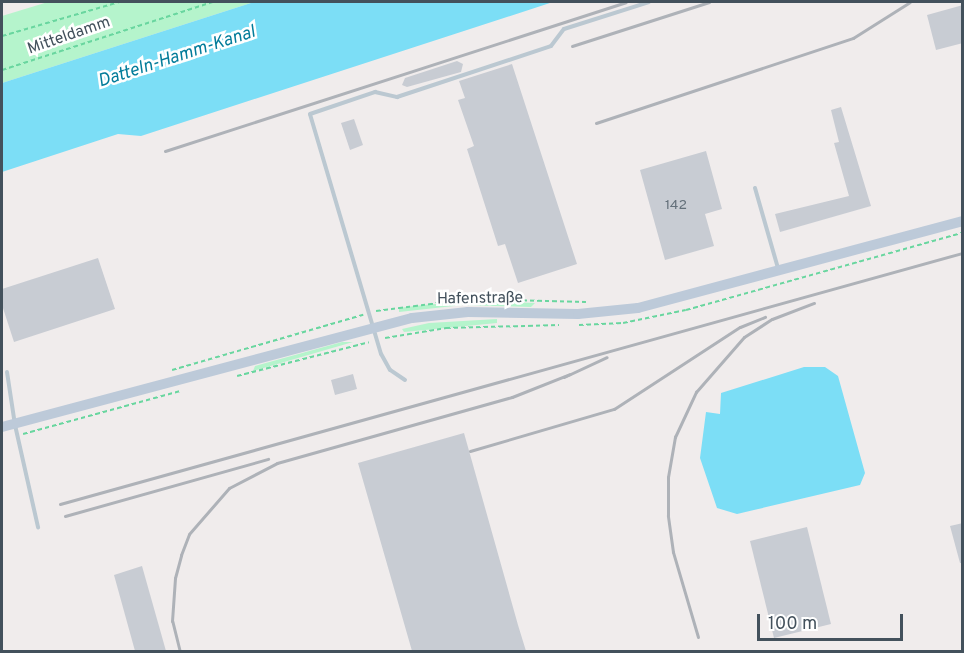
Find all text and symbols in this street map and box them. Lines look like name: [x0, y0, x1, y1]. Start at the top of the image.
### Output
street label: Mitteldamm: [25, 13, 113, 59]
water label: Datteln-Hamm-Kanal: [96, 22, 258, 94]
house number: 142: [665, 198, 687, 214]
street label: Hafenstraße: [437, 289, 523, 309]
scale bar: [760, 602, 906, 640]
text: 100 m: [768, 613, 817, 636]

